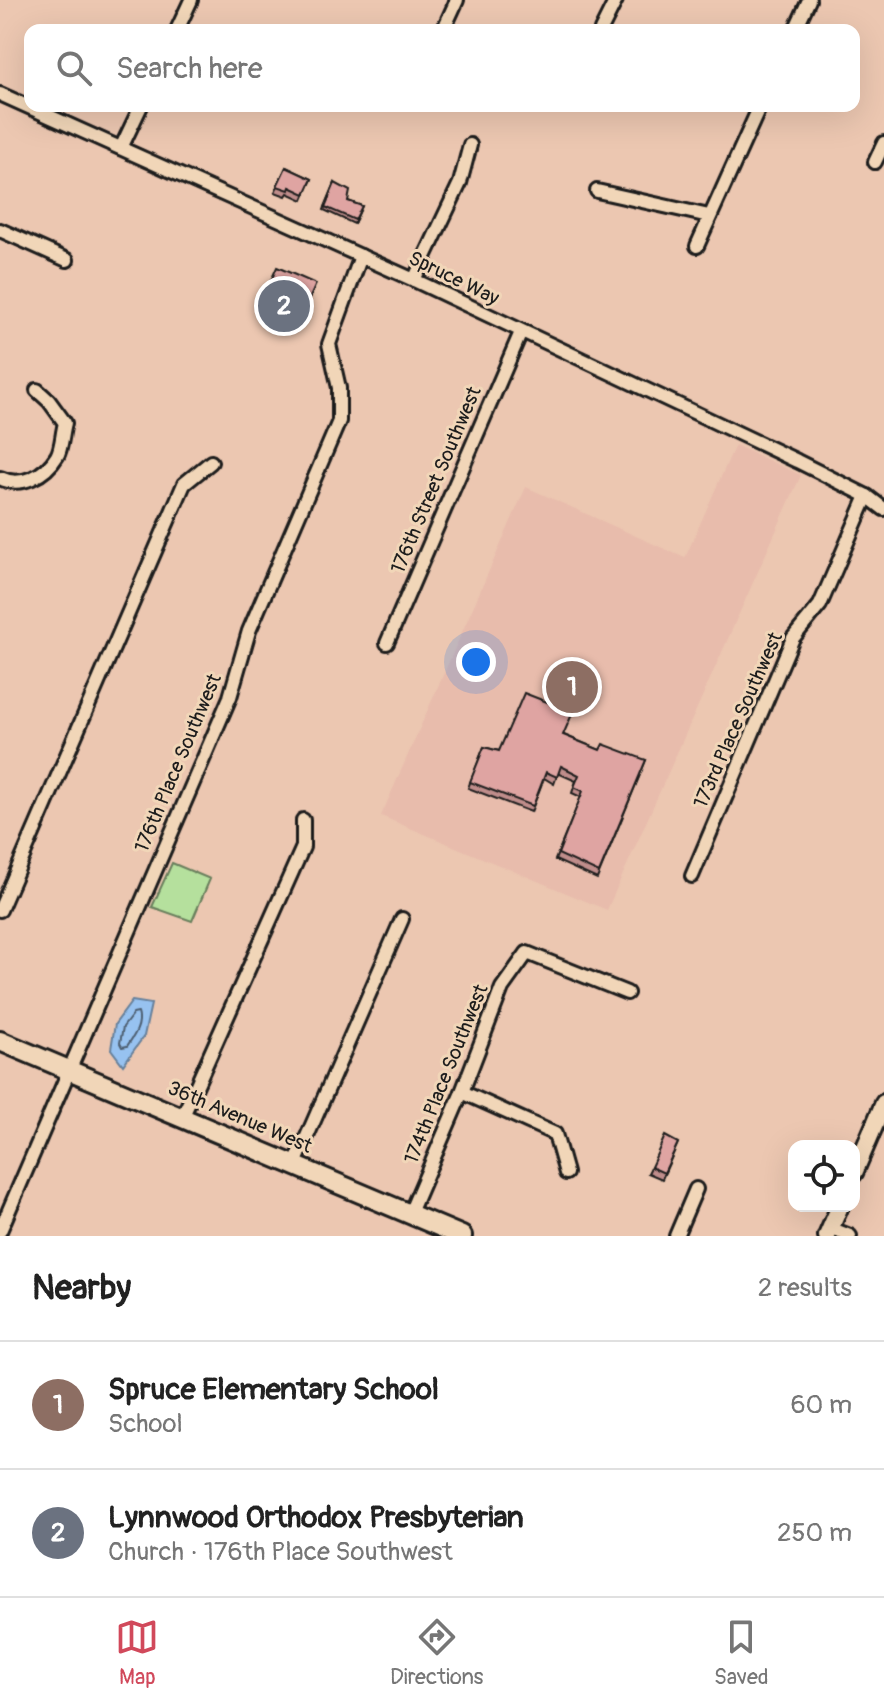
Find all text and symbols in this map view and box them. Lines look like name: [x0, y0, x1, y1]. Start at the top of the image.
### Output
search box: [24, 24, 860, 112]
icon: search: [52, 46, 96, 90]
text: Search here: [116, 50, 263, 87]
street label: Spruce Way: [405, 245, 504, 311]
pin: 2: [258, 276, 310, 336]
street label: 176th Street Southwest: [385, 382, 487, 577]
street label: 173rd Place Southwest: [688, 627, 788, 812]
your location: [456, 642, 496, 682]
pin: 1: [546, 657, 598, 717]
street label: 176th Place Southwest: [129, 669, 227, 856]
street label: 174th Place Southwest: [399, 980, 494, 1167]
street label: 36th Avenue West: [164, 1075, 317, 1159]
map controls: [788, 1140, 860, 1212]
button: locate: [788, 1140, 860, 1212]
text: Nearby: [32, 1267, 131, 1310]
text: 2 results: [758, 1272, 852, 1304]
text: Spruce Elementary School: [108, 1371, 439, 1408]
text: 1: [53, 1389, 63, 1421]
text: 60 m: [790, 1389, 852, 1421]
text: School: [108, 1408, 183, 1440]
text: Lynnwood Orthodox Presbyterian: [108, 1499, 524, 1536]
text: 2: [51, 1517, 65, 1549]
text: 250 m: [777, 1517, 852, 1549]
text: Church · 176th Place Southwest: [108, 1536, 453, 1568]
tab: Map: [115, 1615, 159, 1691]
tab: Directions: [390, 1615, 483, 1691]
tab: Saved: [714, 1615, 769, 1691]

